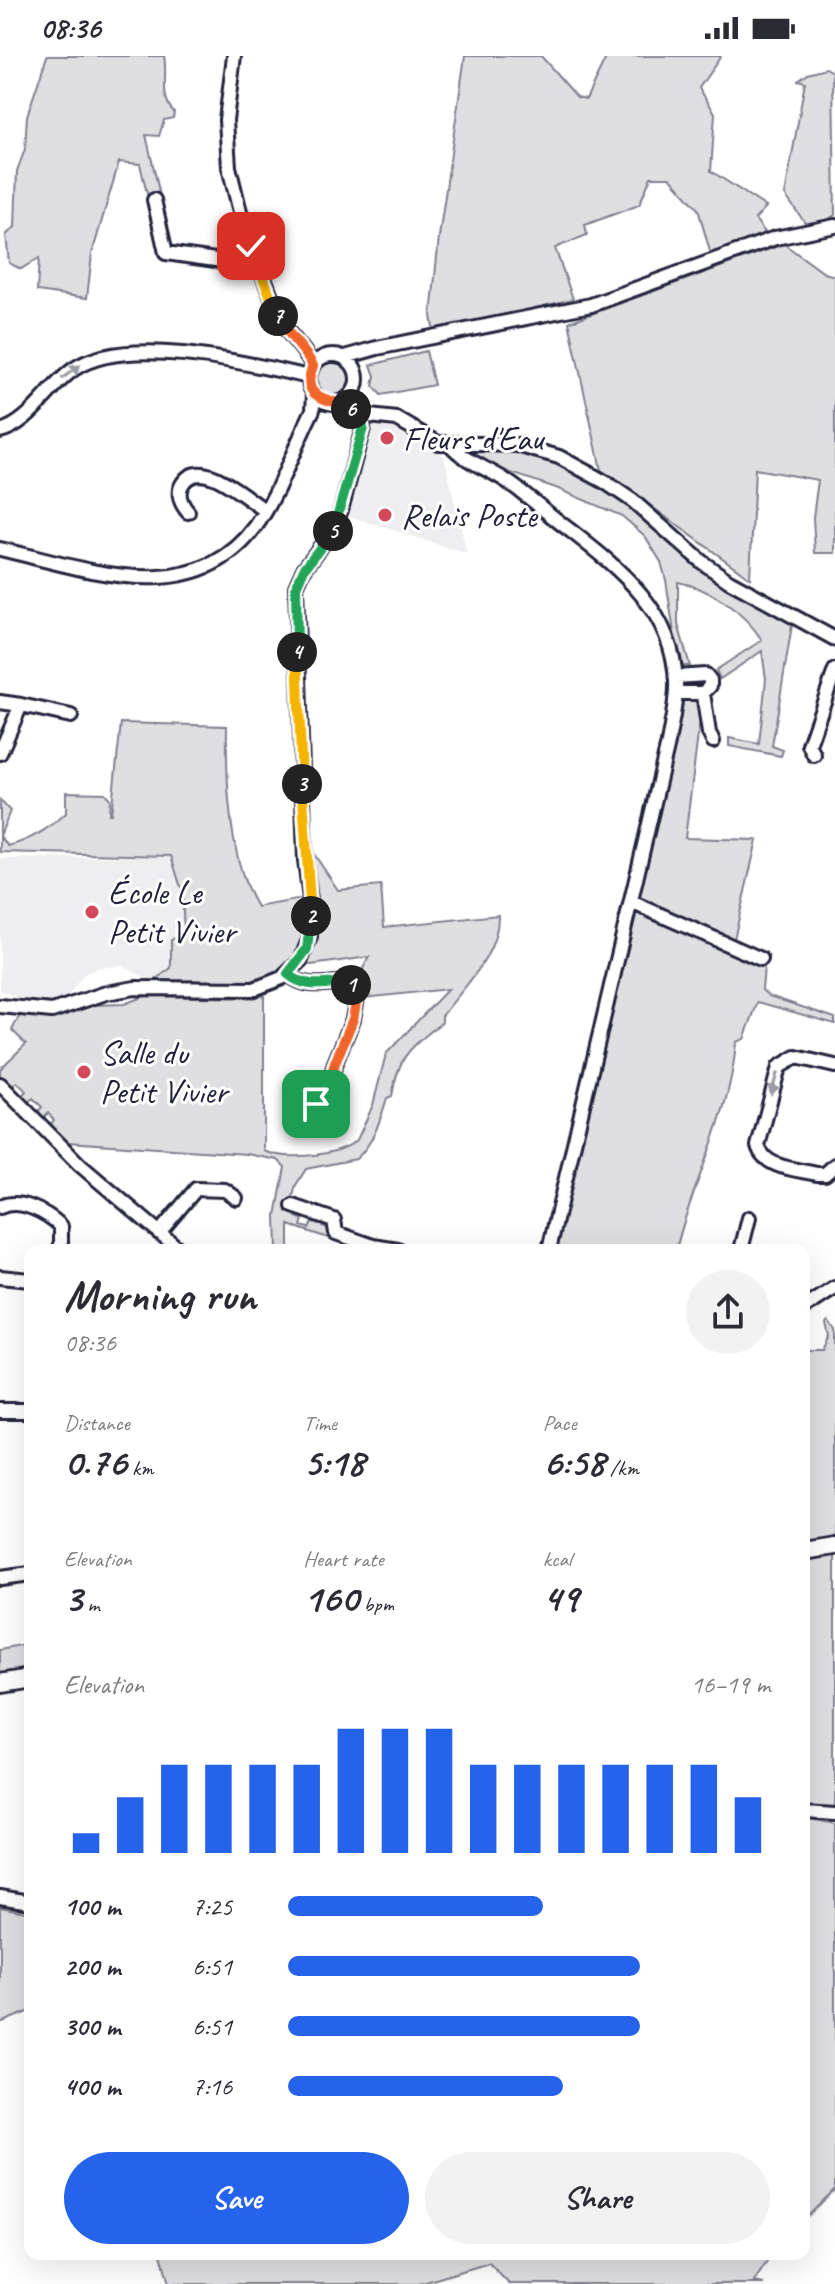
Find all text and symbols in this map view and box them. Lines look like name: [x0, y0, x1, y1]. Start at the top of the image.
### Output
text: 08:36: [40, 9, 101, 47]
pin: [217, 212, 285, 280]
icon: check: [229, 224, 273, 268]
pin: 7: [258, 296, 298, 336]
text: 7: [273, 302, 283, 330]
one-way arrow: [60, 364, 82, 380]
pin: 6: [331, 389, 371, 429]
text: 6: [346, 395, 356, 423]
place label: Fleurs d'Eau: [403, 417, 546, 460]
marker: Fleurs d'Eau: [378, 429, 396, 447]
place label: Relais Poste: [401, 494, 538, 537]
marker: Relais Poste: [376, 506, 394, 524]
pin: 5: [313, 511, 353, 551]
text: 5: [328, 517, 338, 545]
pin: 4: [277, 632, 317, 672]
text: 4: [292, 638, 302, 666]
pin: 3: [282, 764, 322, 804]
text: 3: [297, 770, 307, 798]
place label: École Le Petit Vivier: [108, 871, 239, 953]
pin: 2: [291, 896, 331, 936]
text: 2: [306, 902, 316, 930]
marker: École Le Petit Vivier: [83, 903, 101, 921]
pin: 1: [331, 965, 371, 1005]
text: 1: [346, 971, 356, 999]
place label: Salle du Petit Vivier: [100, 1031, 231, 1113]
marker: Salle du Petit Vivier: [75, 1063, 93, 1081]
pin: [282, 1070, 350, 1138]
one-way arrow: [767, 1073, 780, 1097]
icon: arrive: [294, 1082, 338, 1126]
text: Morning run: [64, 1268, 256, 1323]
button: share: [686, 1270, 770, 1354]
text: 08:36: [64, 1326, 116, 1359]
text: Distance: [64, 1409, 130, 1437]
text: Time: [303, 1409, 337, 1437]
text: Pace: [543, 1409, 577, 1437]
text: 0.76: [64, 1437, 127, 1487]
text: 5:18: [303, 1437, 365, 1487]
text: 6:58: [543, 1437, 605, 1487]
text: km: [127, 1454, 153, 1482]
text: /km: [605, 1454, 639, 1482]
text: Elevation: [64, 1545, 132, 1573]
text: Heart rate: [303, 1545, 384, 1573]
text: kcal: [543, 1545, 572, 1573]
text: 3: [64, 1573, 82, 1623]
text: 160: [303, 1573, 358, 1623]
text: 49: [543, 1573, 578, 1623]
text: m: [82, 1590, 100, 1618]
text: bpm: [358, 1590, 394, 1618]
text: Elevation: [64, 1668, 144, 1701]
text: 16–19 m: [691, 1668, 770, 1701]
text: 100 m: [64, 1890, 120, 1923]
text: 7:25: [192, 1890, 232, 1923]
text: 200 m: [64, 1950, 120, 1983]
text: 6:51: [192, 1950, 232, 1983]
text: 300 m: [64, 2010, 120, 2043]
text: 6:51: [192, 2010, 232, 2043]
text: 400 m: [64, 2070, 120, 2103]
text: 7:16: [192, 2070, 232, 2103]
button: Save: [64, 2152, 409, 2244]
button: Share: [425, 2152, 770, 2244]

